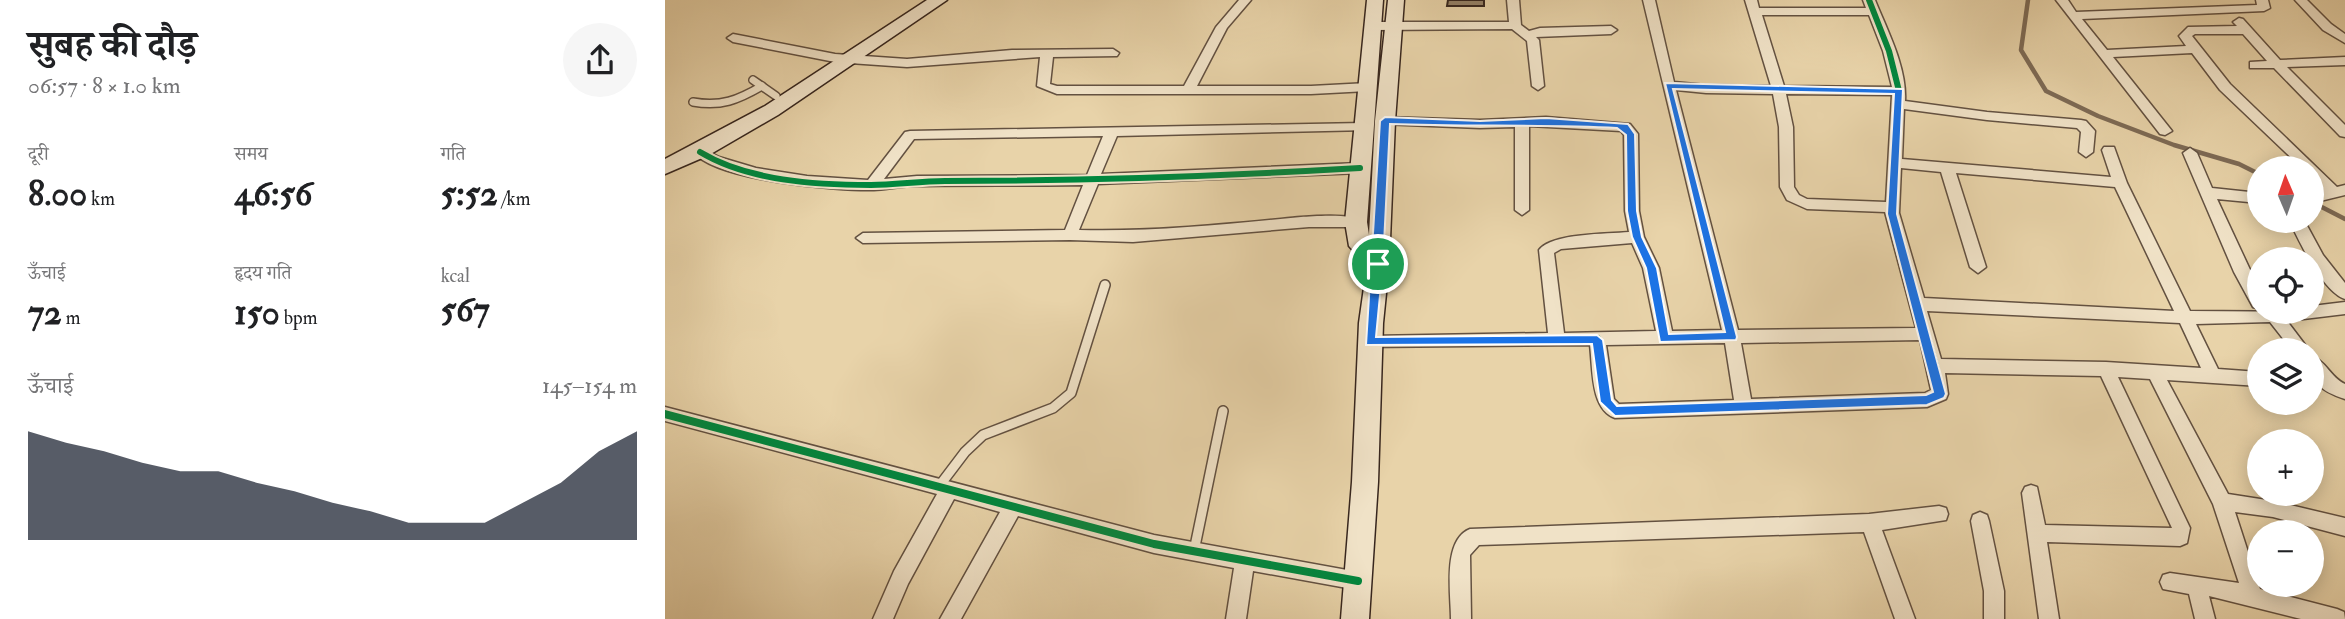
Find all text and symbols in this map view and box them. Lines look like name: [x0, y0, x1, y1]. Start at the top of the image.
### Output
text: सुबह की दौड़: [28, 21, 197, 69]
button: share: [563, 23, 637, 97]
text: 06:57 · 8 × 1.0 km: [28, 71, 181, 100]
text: दूरी: [28, 142, 49, 166]
text: समय: [234, 142, 268, 166]
text: गति: [441, 142, 466, 166]
north arrow: [2247, 156, 2324, 233]
map controls: [2247, 156, 2324, 597]
text: 8.00: [28, 172, 87, 216]
text: 46:56: [234, 172, 312, 216]
text: 5:52: [441, 172, 498, 216]
text: km: [87, 187, 115, 211]
text: /km: [498, 187, 530, 211]
pin: [1348, 234, 1408, 294]
icon: arrive: [1359, 245, 1397, 283]
button: locate: [2247, 247, 2324, 324]
text: ऊँचाई: [28, 261, 65, 285]
text: हृदय गति: [234, 261, 292, 285]
text: kcal: [441, 264, 470, 288]
text: 567: [441, 288, 490, 332]
text: 72: [28, 291, 62, 335]
text: 150: [234, 291, 280, 335]
text: m: [62, 306, 81, 330]
text: bpm: [280, 306, 317, 330]
button: layers: [2247, 338, 2324, 415]
text: ऊँचाई: [28, 371, 73, 400]
text: 145–154 m: [542, 371, 637, 400]
button: +: [2247, 429, 2324, 506]
button: −: [2247, 520, 2324, 597]

